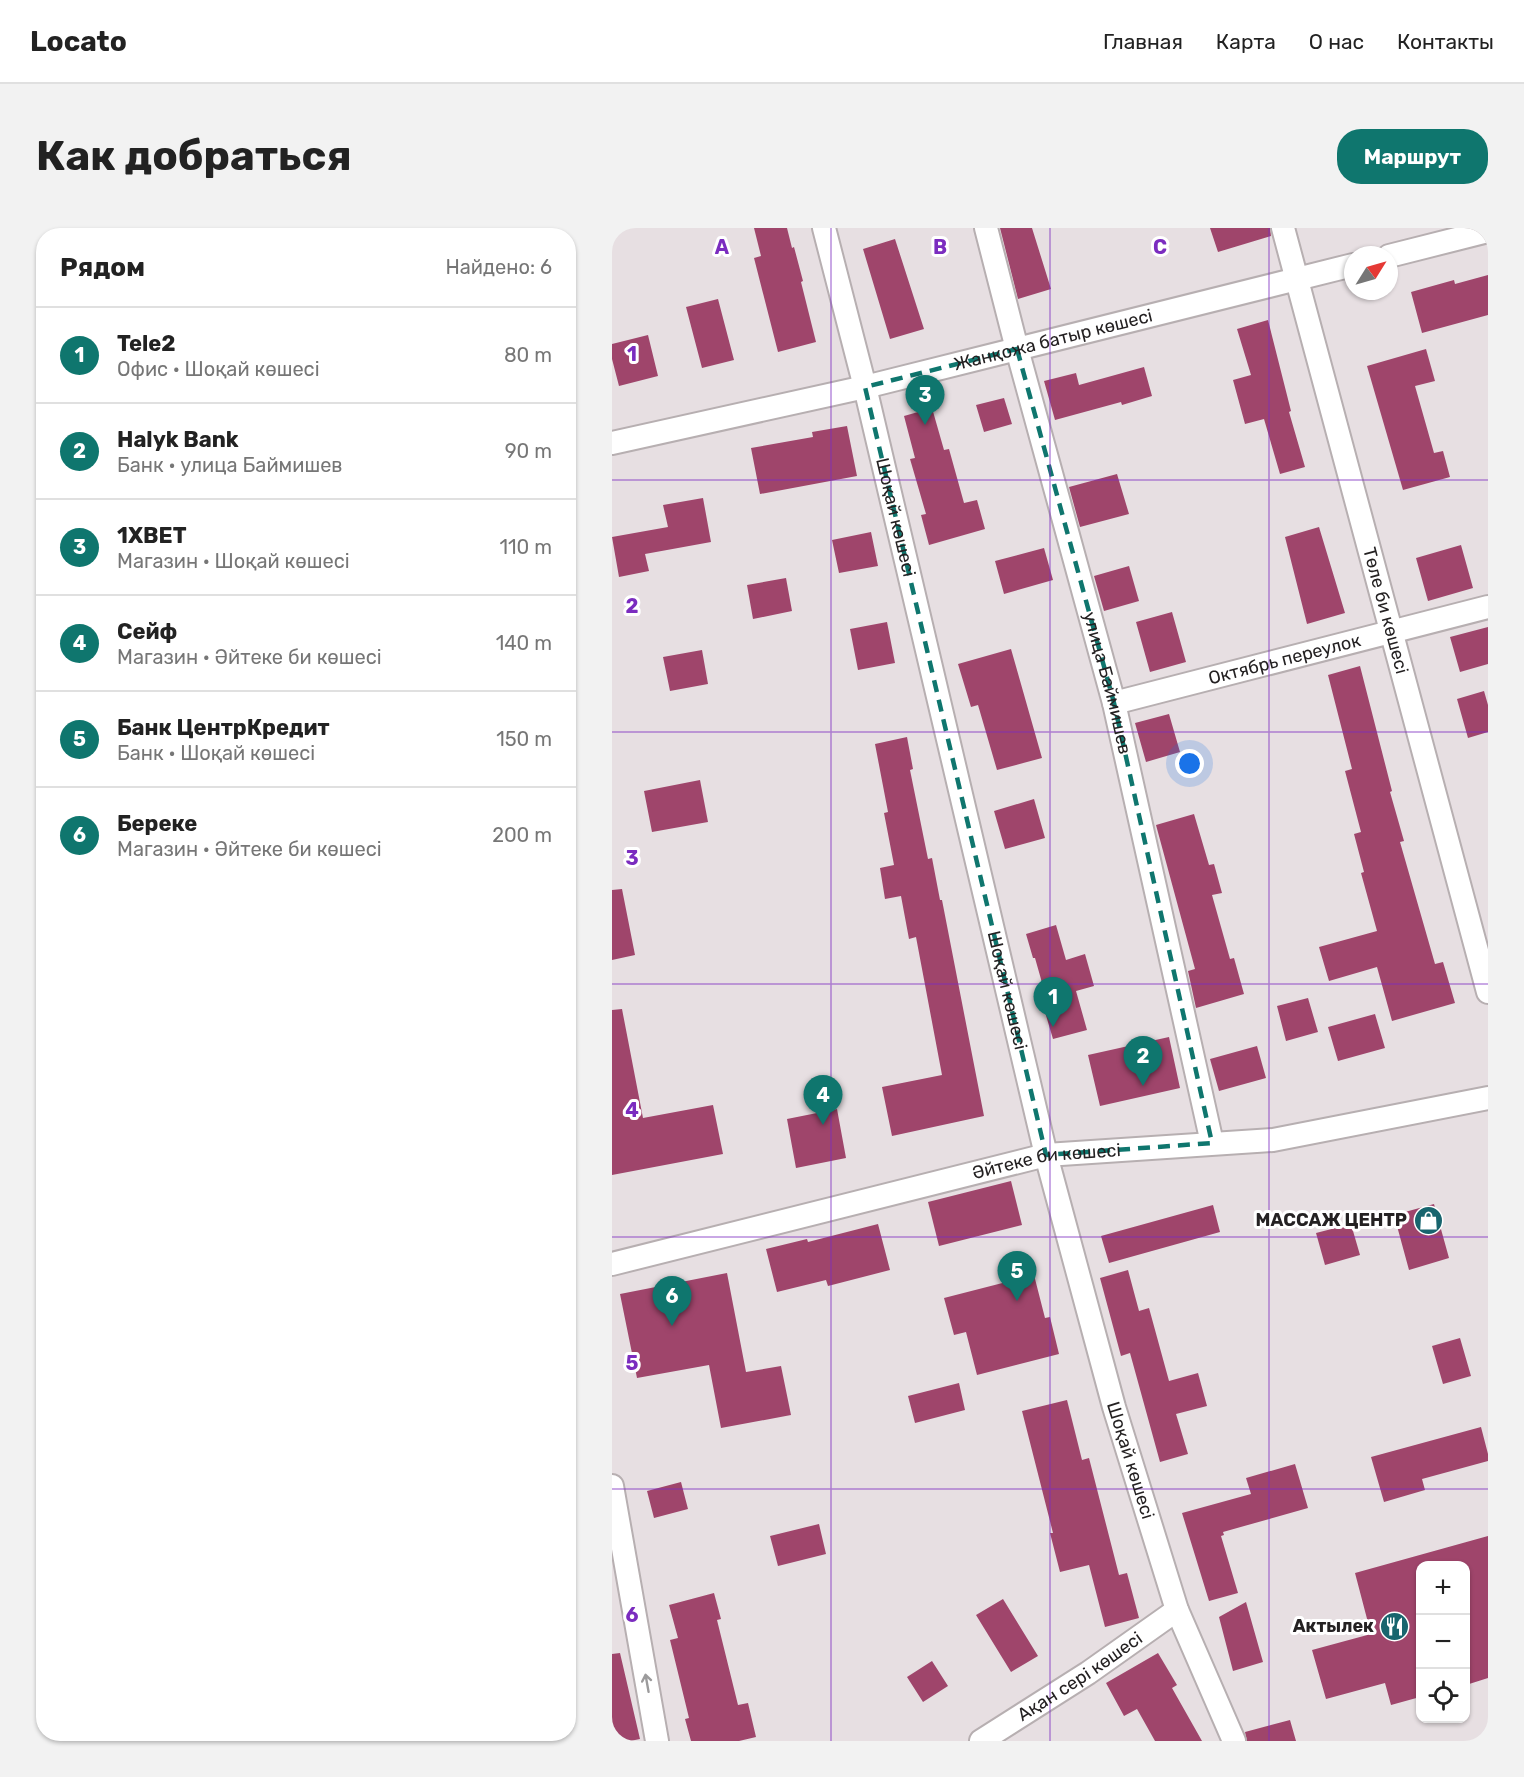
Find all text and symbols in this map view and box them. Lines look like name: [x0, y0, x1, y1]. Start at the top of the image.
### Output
text: Locato: [30, 25, 127, 58]
text: Главная: [1103, 29, 1183, 54]
text: Карта: [1216, 29, 1276, 54]
text: О нас: [1309, 29, 1364, 54]
text: Контакты: [1397, 29, 1494, 54]
button: Маршрут: [1337, 129, 1488, 184]
text: Как добраться: [36, 131, 352, 181]
text: A: [715, 235, 730, 259]
text: B: [933, 235, 947, 259]
text: C: [1153, 235, 1167, 259]
north arrow: [1344, 246, 1398, 300]
text: Рядом: [60, 252, 145, 283]
text: Найдено: 6: [446, 255, 552, 279]
street label: Жанқожа батыр көшесі: [951, 305, 1155, 375]
text: Tele2: [117, 330, 176, 357]
text: 1: [627, 342, 637, 366]
text: 1: [75, 343, 84, 367]
text: 80 m: [504, 343, 552, 367]
text: Офис · Шоқай көшесі: [117, 357, 319, 381]
pin: 3: [906, 376, 944, 425]
text: Halyk Bank: [117, 426, 239, 453]
text: 2: [73, 439, 86, 463]
text: 90 m: [505, 439, 552, 463]
text: Банк · улица Баймишев: [117, 453, 343, 477]
street label: Шоқай көшесі: [871, 456, 920, 579]
text: 1XBET: [117, 522, 187, 549]
text: 3: [73, 535, 86, 559]
text: 110 m: [500, 535, 552, 559]
street label: Төле би көшесі: [1358, 545, 1413, 676]
text: Магазин · Шоқай көшесі: [117, 549, 350, 573]
text: 2: [626, 594, 639, 618]
street label: улица Баймишев: [1079, 609, 1136, 756]
text: Сейф: [117, 618, 177, 645]
street label: Октябрь переулок: [1206, 629, 1363, 689]
text: 4: [73, 631, 86, 655]
text: 140 m: [496, 631, 552, 655]
text: Магазин · Әйтеке би көшесі: [117, 645, 382, 669]
text: Банк ЦентрКредит: [117, 714, 330, 741]
text: 5: [73, 727, 86, 751]
text: 150 m: [496, 727, 552, 751]
text: Банк · Шоқай көшесі: [117, 741, 315, 765]
your location: [1175, 749, 1204, 778]
text: Береке: [117, 810, 197, 837]
text: 6: [73, 823, 86, 847]
text: 200 m: [492, 823, 552, 847]
text: Магазин · Әйтеке би көшесі: [117, 837, 382, 861]
text: 3: [625, 846, 639, 870]
street label: Шоқай көшесі: [983, 929, 1032, 1052]
pin: 1: [1034, 978, 1072, 1027]
pin: 2: [1124, 1036, 1162, 1086]
pin: 4: [804, 1076, 842, 1125]
text: 4: [625, 1098, 639, 1122]
street label: Әйтеке би көшесі: [970, 1139, 1121, 1184]
shop icon: МАССАЖ ЦЕНТР: [1412, 1204, 1444, 1236]
place label: МАССАЖ ЦЕНТР: [1256, 1209, 1407, 1231]
pin: 5: [998, 1252, 1036, 1301]
pin: 6: [652, 1276, 692, 1326]
text: 5: [626, 1351, 639, 1375]
street label: Шоқай көшесі: [1102, 1399, 1159, 1522]
map controls: [1416, 1561, 1470, 1723]
button: +: [1416, 1561, 1470, 1615]
text: 6: [625, 1603, 639, 1627]
restaurant icon: Актылек: [1379, 1610, 1411, 1642]
place label: Актылек: [1293, 1615, 1374, 1637]
button: −: [1416, 1615, 1470, 1669]
street label: Ақан сері көшесі: [1013, 1627, 1147, 1726]
button: locate: [1416, 1669, 1470, 1723]
one-way arrow: [641, 1674, 652, 1694]

